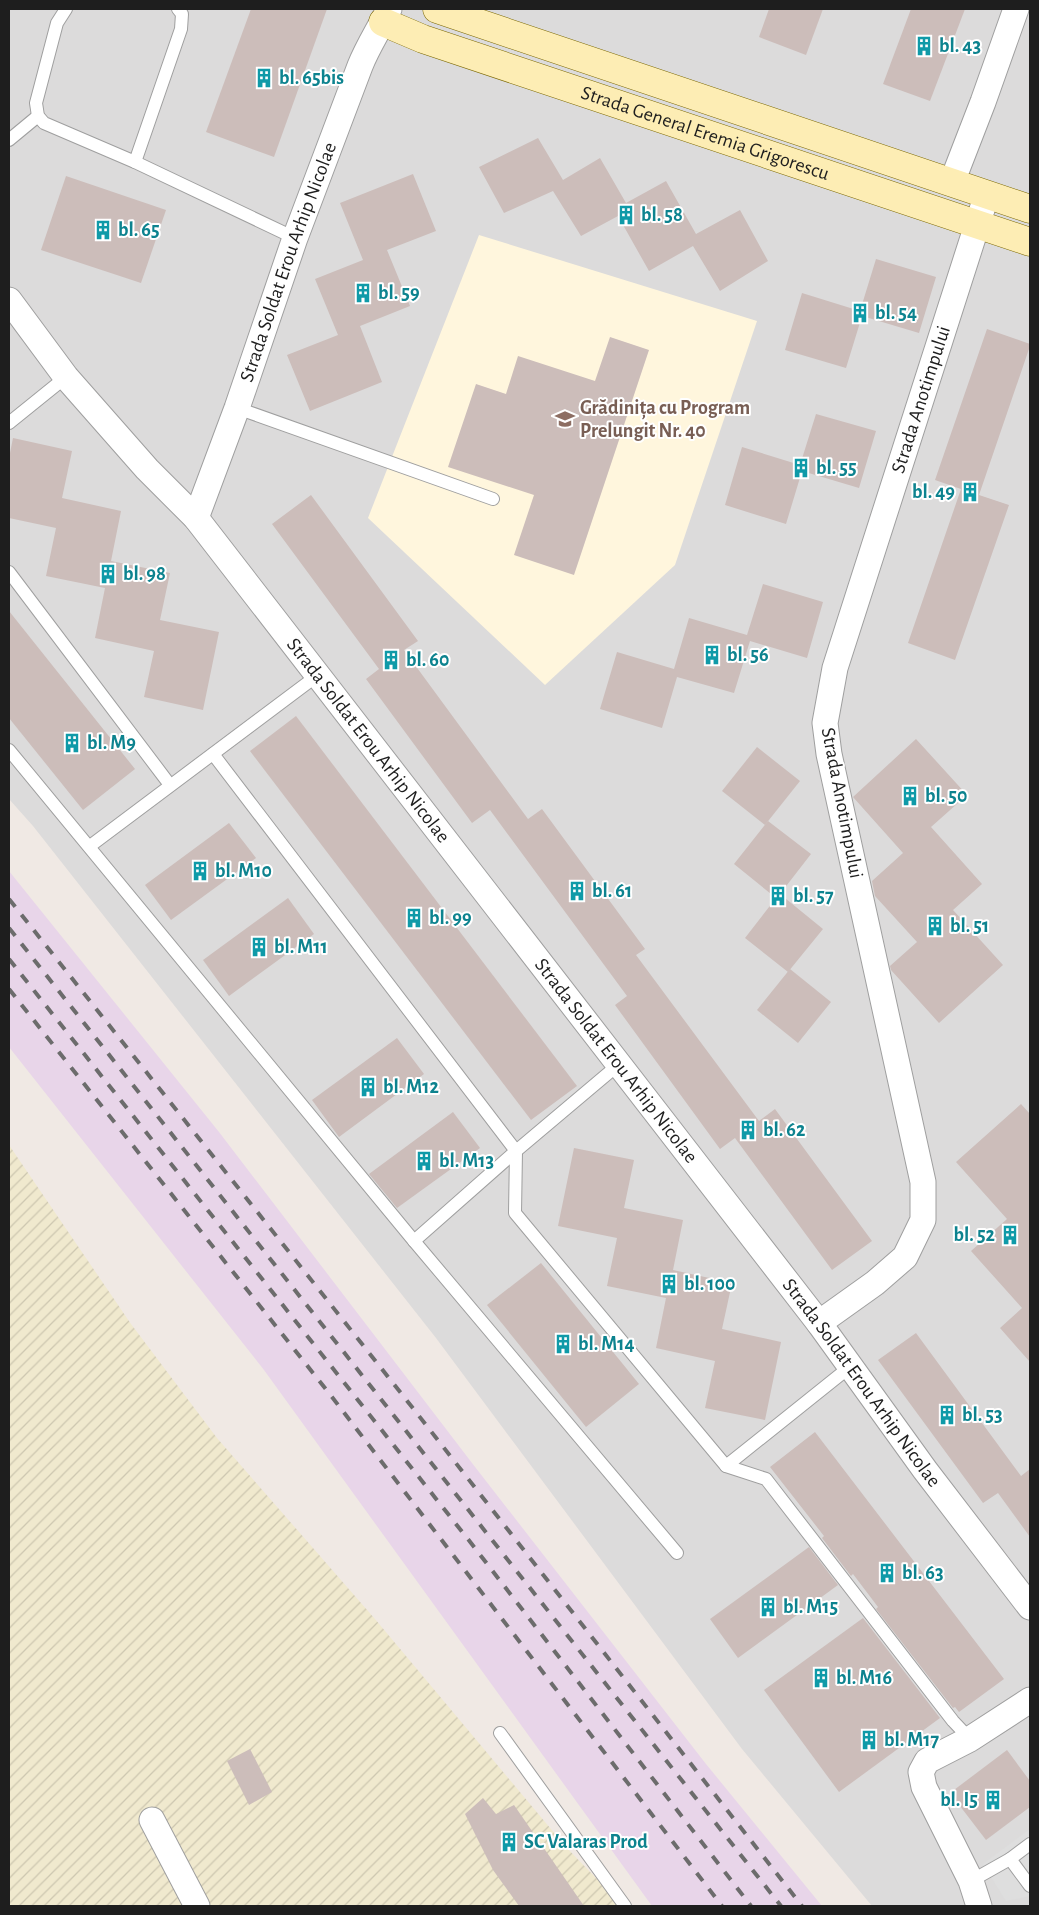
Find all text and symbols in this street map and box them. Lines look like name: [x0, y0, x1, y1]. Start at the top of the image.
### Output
building icon: bl. 43: [913, 35, 935, 57]
place label: bl. 43: [939, 36, 981, 56]
building icon: bl. 65bis: [253, 67, 275, 89]
place label: bl. 65bis: [279, 68, 344, 88]
street label: Strada General Eremia Grigorescu: [579, 83, 832, 184]
street label: Strada Soldat Erou Arhip Nicolae: [237, 140, 340, 385]
building icon: bl. 58: [615, 204, 637, 226]
place label: bl. 58: [641, 205, 683, 225]
building icon: bl. 65: [92, 219, 114, 241]
place label: bl. 65: [118, 220, 160, 240]
building icon: bl. 59: [352, 282, 374, 304]
place label: bl. 59: [378, 283, 420, 303]
building icon: bl. 54: [849, 302, 871, 324]
place label: bl. 54: [875, 303, 917, 323]
street label: Strada Anotimpului: [888, 323, 954, 476]
place label: Grădinița cu Program Prelungit Nr. 40: [580, 398, 750, 441]
school or university icon: Grădinița cu Program Prelungit Nr. 40: [554, 408, 576, 430]
building icon: bl. 55: [790, 457, 812, 479]
place label: bl. 55: [816, 458, 857, 478]
building icon: bl. 49: [959, 481, 981, 503]
place label: bl. 49: [912, 482, 955, 502]
building icon: bl. 98: [97, 563, 119, 585]
place label: bl. 98: [123, 564, 166, 584]
street label: Strada Soldat Erou Arhip Nicolae: [283, 634, 453, 847]
building icon: bl. 56: [701, 644, 723, 666]
place label: bl. 56: [727, 645, 769, 665]
building icon: bl. 60: [380, 649, 402, 671]
place label: bl. 60: [406, 650, 449, 670]
street label: Strada Anotimpului: [818, 726, 866, 880]
building icon: bl. M9: [61, 732, 83, 754]
place label: bl. M9: [87, 733, 136, 753]
building icon: bl. 50: [899, 785, 921, 807]
place label: bl. 50: [925, 786, 967, 806]
building icon: bl. M10: [189, 860, 211, 882]
place label: bl. M10: [215, 861, 272, 881]
building icon: bl. 61: [566, 880, 588, 902]
place label: bl. 61: [592, 881, 632, 901]
building icon: bl. 57: [767, 885, 789, 907]
place label: bl. 57: [793, 886, 834, 906]
building icon: bl. 99: [403, 907, 425, 929]
place label: bl. 99: [429, 908, 472, 928]
building icon: bl. 51: [924, 915, 946, 937]
place label: bl. 51: [950, 916, 989, 936]
building icon: bl. M11: [248, 936, 270, 958]
place label: bl. M11: [274, 937, 328, 957]
street label: Strada Soldat Erou Arhip Nicolae: [531, 955, 701, 1167]
building icon: bl. M12: [357, 1076, 379, 1098]
place label: bl. M12: [383, 1077, 439, 1097]
building icon: bl. 62: [737, 1119, 759, 1141]
place label: bl. 62: [763, 1120, 805, 1140]
building icon: bl. M13: [413, 1150, 435, 1172]
place label: bl. M13: [439, 1151, 494, 1171]
building icon: bl. 52: [999, 1224, 1021, 1246]
place label: bl. 52: [954, 1225, 995, 1245]
building icon: bl. 100: [658, 1273, 680, 1295]
place label: bl. 100: [684, 1274, 735, 1294]
street label: Strada Soldat Erou Arhip Nicolae: [779, 1275, 944, 1491]
building icon: bl. M14: [552, 1333, 574, 1355]
place label: bl. M14: [578, 1334, 635, 1354]
building icon: bl. 53: [936, 1404, 958, 1426]
place label: bl. 53: [962, 1405, 1003, 1425]
building icon: bl. 63: [876, 1562, 898, 1584]
place label: bl. 63: [902, 1563, 944, 1583]
building icon: bl. M15: [757, 1596, 779, 1618]
place label: bl. M15: [783, 1597, 838, 1617]
building icon: bl. M16: [810, 1667, 832, 1689]
place label: bl. M16: [836, 1668, 892, 1688]
building icon: bl. M17: [858, 1729, 880, 1751]
place label: bl. M17: [884, 1730, 939, 1750]
building icon: bl. I5: [982, 1789, 1004, 1811]
place label: bl. I5: [940, 1790, 978, 1810]
building icon: SC Valaras Prod: [498, 1831, 520, 1853]
place label: SC Valaras Prod: [524, 1832, 648, 1852]

